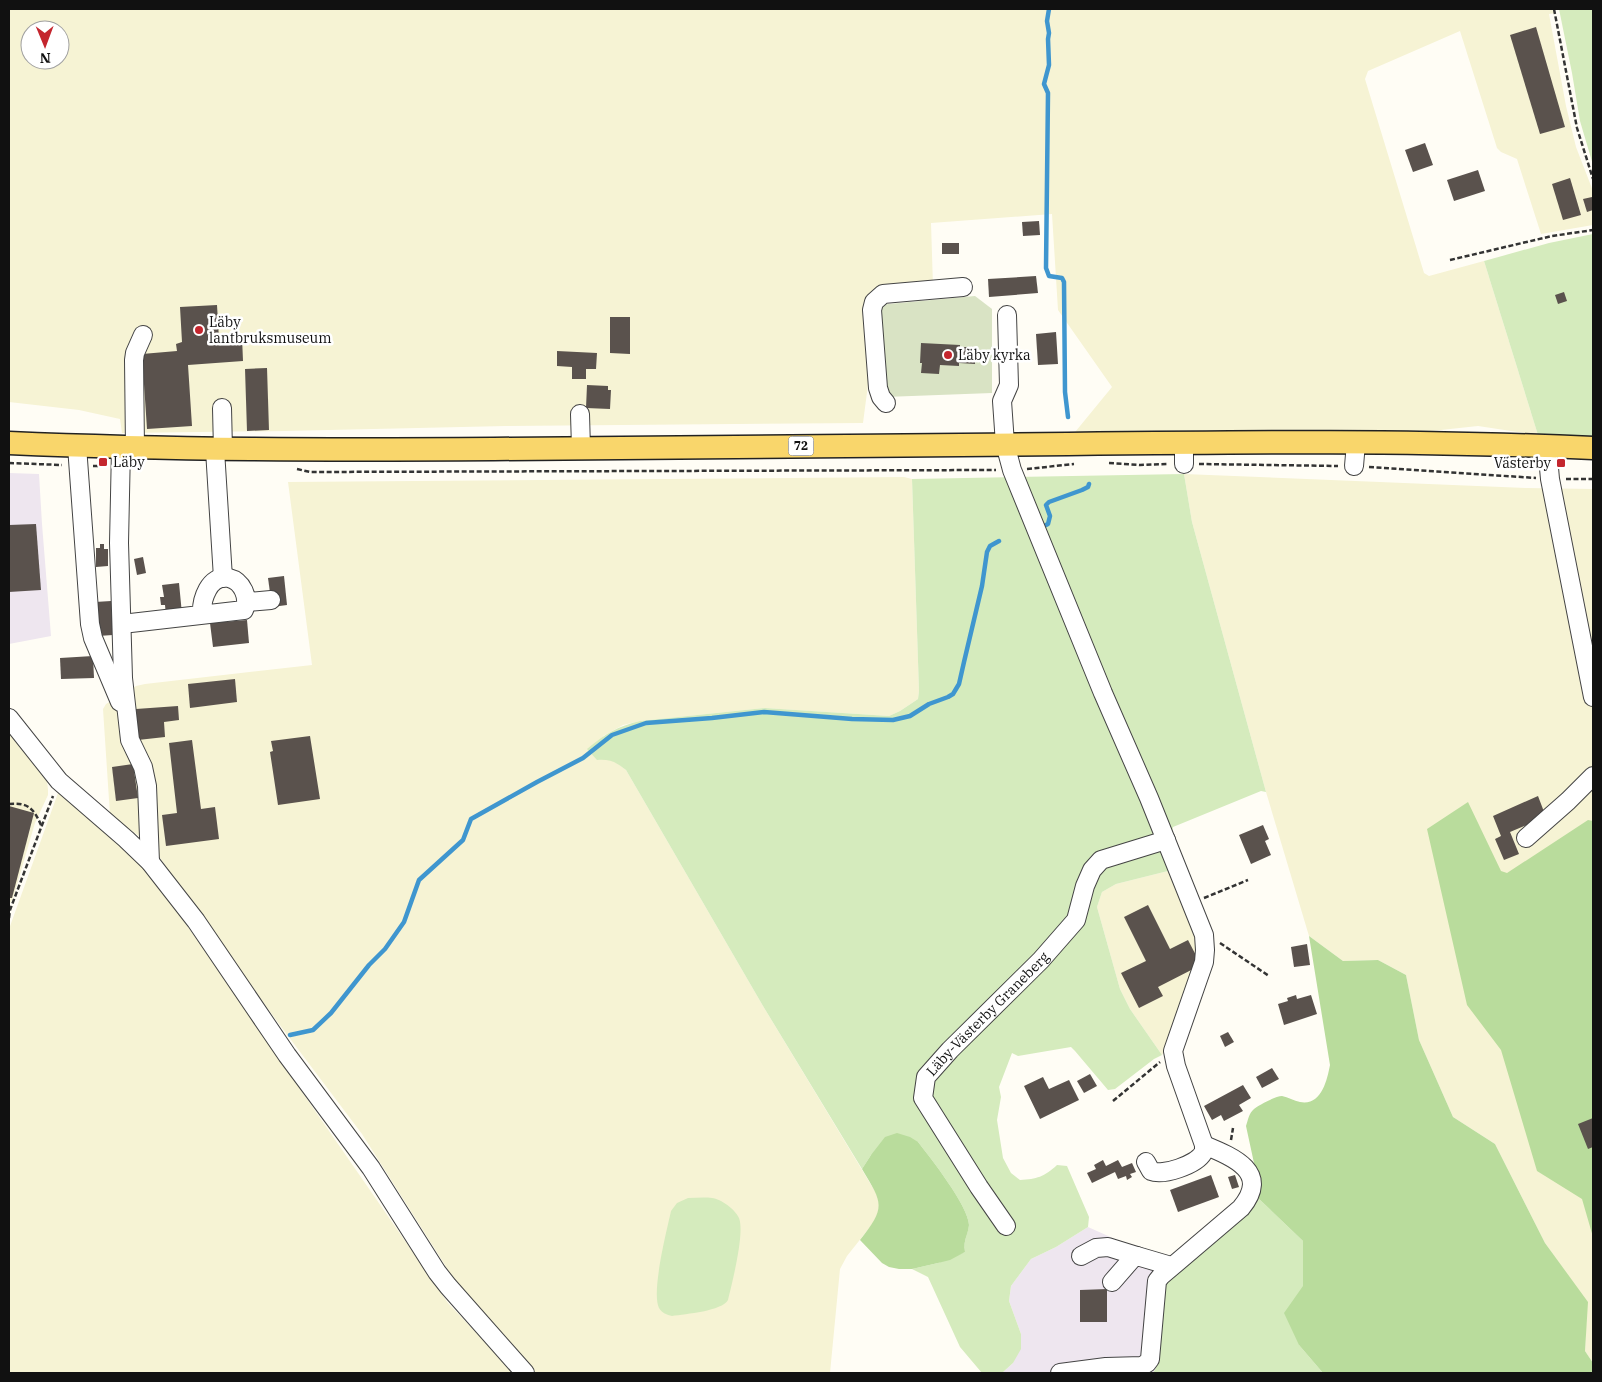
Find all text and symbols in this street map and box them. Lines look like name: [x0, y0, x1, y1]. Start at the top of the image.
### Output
north arrow: [20, 20, 70, 70]
text: N: [40, 49, 51, 67]
place label: Läby lantbruksmuseum: [209, 313, 332, 347]
marker: Läby lantbruksmuseum: [193, 324, 205, 336]
place label: Läby kyrka: [958, 346, 1031, 364]
marker: Läby kyrka: [942, 349, 954, 361]
road number: 72: [788, 436, 814, 456]
place label: Läby: [113, 453, 145, 471]
place label: Västerby: [1494, 454, 1552, 472]
marker: Läby: [97, 456, 109, 468]
marker: Västerby: [1555, 457, 1567, 469]
street label: Läby-Västerby Graneberg: [922, 948, 1053, 1080]

